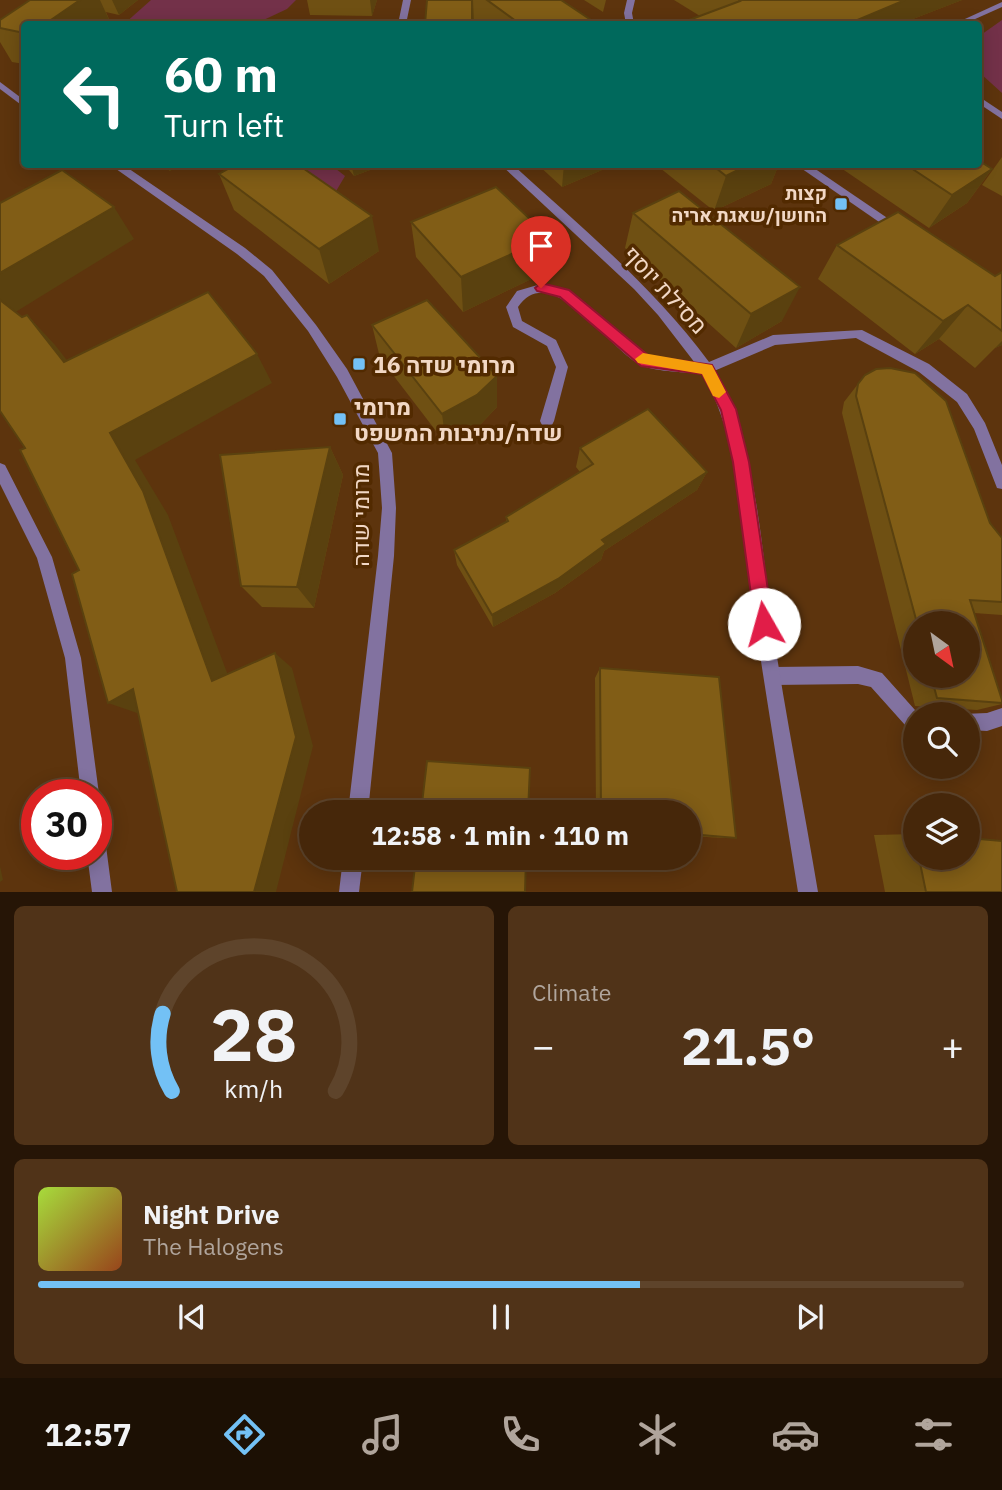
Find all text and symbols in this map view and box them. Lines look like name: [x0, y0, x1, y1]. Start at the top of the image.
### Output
text: 60 m: [164, 42, 278, 105]
icon: left: [49, 49, 140, 140]
text: Turn left: [164, 104, 284, 146]
place label: קצות החושן/שאגת אריה: [672, 181, 827, 227]
marker: קצות החושן/שאגת אריה: [833, 196, 849, 212]
pin: [511, 216, 571, 288]
icon: arrive: [522, 227, 560, 265]
street label: מסילת יוסף: [618, 239, 714, 339]
place label: מרומי שדה 16: [373, 349, 515, 379]
marker: מרומי שדה 16: [351, 356, 367, 372]
place label: מרומי שדה/נתיבות המשפט: [354, 391, 562, 447]
marker: מרומי שדה/נתיבות המשפט: [332, 411, 348, 427]
street label: מרומי שדה: [345, 463, 375, 567]
position arrow: [727, 587, 801, 661]
north arrow: [903, 611, 980, 688]
map controls: [903, 611, 980, 870]
button: search: [903, 702, 980, 779]
speed limit sign: 30: [21, 779, 112, 870]
button: layers: [903, 793, 980, 870]
text: 12:58 · 1 min · 110 m: [371, 818, 629, 852]
text: Climate: [532, 977, 611, 1007]
text: 28: [210, 987, 298, 1082]
text: 21.5°: [681, 1012, 815, 1079]
text: −: [532, 1021, 555, 1070]
text: +: [941, 1021, 964, 1070]
text: km/h: [225, 1072, 283, 1105]
text: Night Drive: [143, 1197, 280, 1231]
text: The Halogens: [143, 1231, 284, 1261]
icon: previous: [173, 1298, 211, 1336]
icon: pause: [482, 1298, 520, 1336]
icon: next: [791, 1298, 829, 1336]
icon: directions: [220, 1410, 269, 1459]
icon: music: [358, 1410, 407, 1459]
icon: phone: [496, 1410, 545, 1459]
icon: climate: [633, 1410, 682, 1459]
icon: car: [771, 1410, 820, 1459]
icon: filters: [909, 1410, 958, 1459]
text: 12:57: [44, 1413, 132, 1455]

